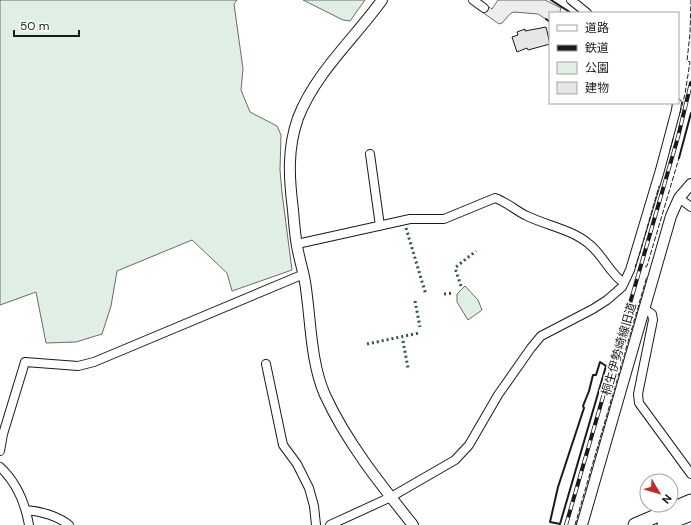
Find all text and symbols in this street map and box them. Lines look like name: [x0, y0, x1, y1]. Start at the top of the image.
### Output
scale bar: [14, 12, 79, 38]
legend: [549, 12, 679, 104]
text: 50 m: [20, 18, 49, 34]
text: 道路: [585, 20, 609, 36]
text: 鉄道: [585, 40, 609, 56]
text: 公園: [585, 60, 609, 76]
text: 建物: [585, 80, 609, 96]
street label: 桐生伊勢崎線旧道: [598, 301, 640, 397]
north arrow: [639, 473, 679, 513]
text: N: [659, 492, 675, 507]

